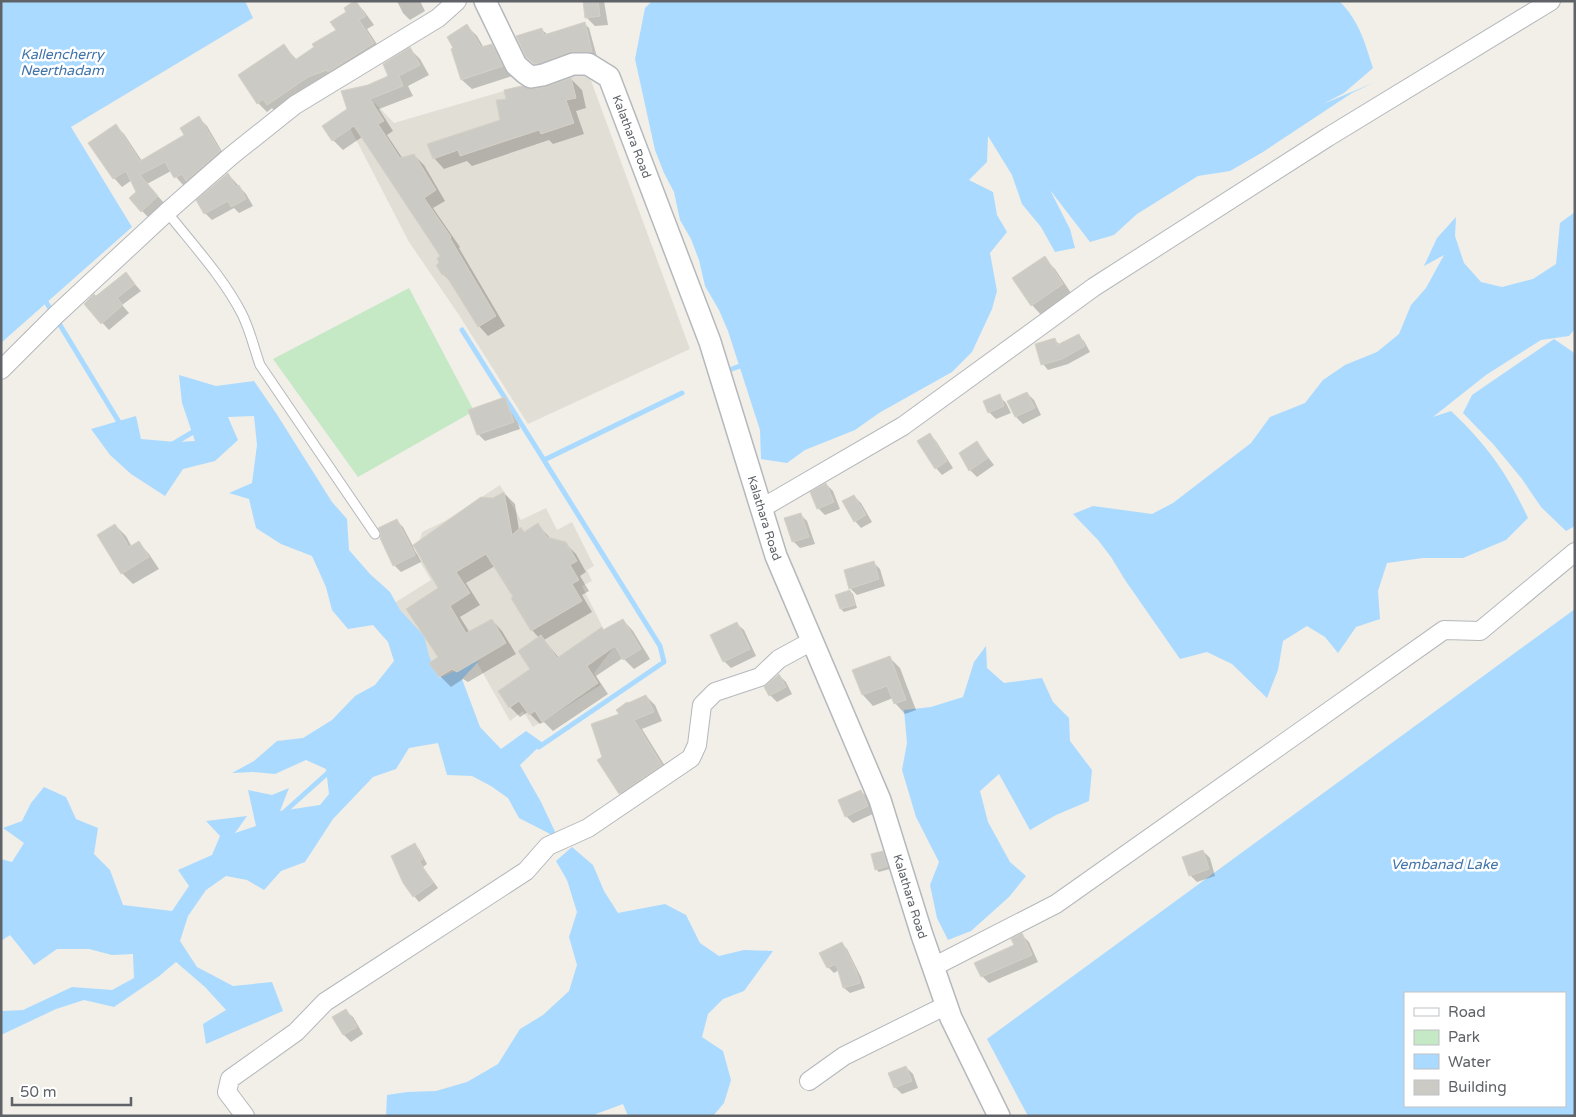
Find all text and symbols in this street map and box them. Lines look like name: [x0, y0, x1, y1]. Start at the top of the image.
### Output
water label: Kallencherry Neerthadam: [20, 46, 105, 79]
street label: Kalathara Road: [610, 93, 654, 180]
street label: Kalathara Road: [745, 474, 784, 563]
street label: Kalathara Road: [890, 853, 930, 940]
water label: Vembanad Lake: [1391, 856, 1498, 873]
legend: [1404, 992, 1566, 1107]
text: Road: [1448, 1003, 1486, 1021]
text: Park: [1448, 1028, 1480, 1046]
text: Water: [1448, 1053, 1491, 1071]
scale bar: [12, 1074, 131, 1106]
text: Building: [1448, 1078, 1507, 1096]
text: 50 m: [20, 1083, 57, 1101]

